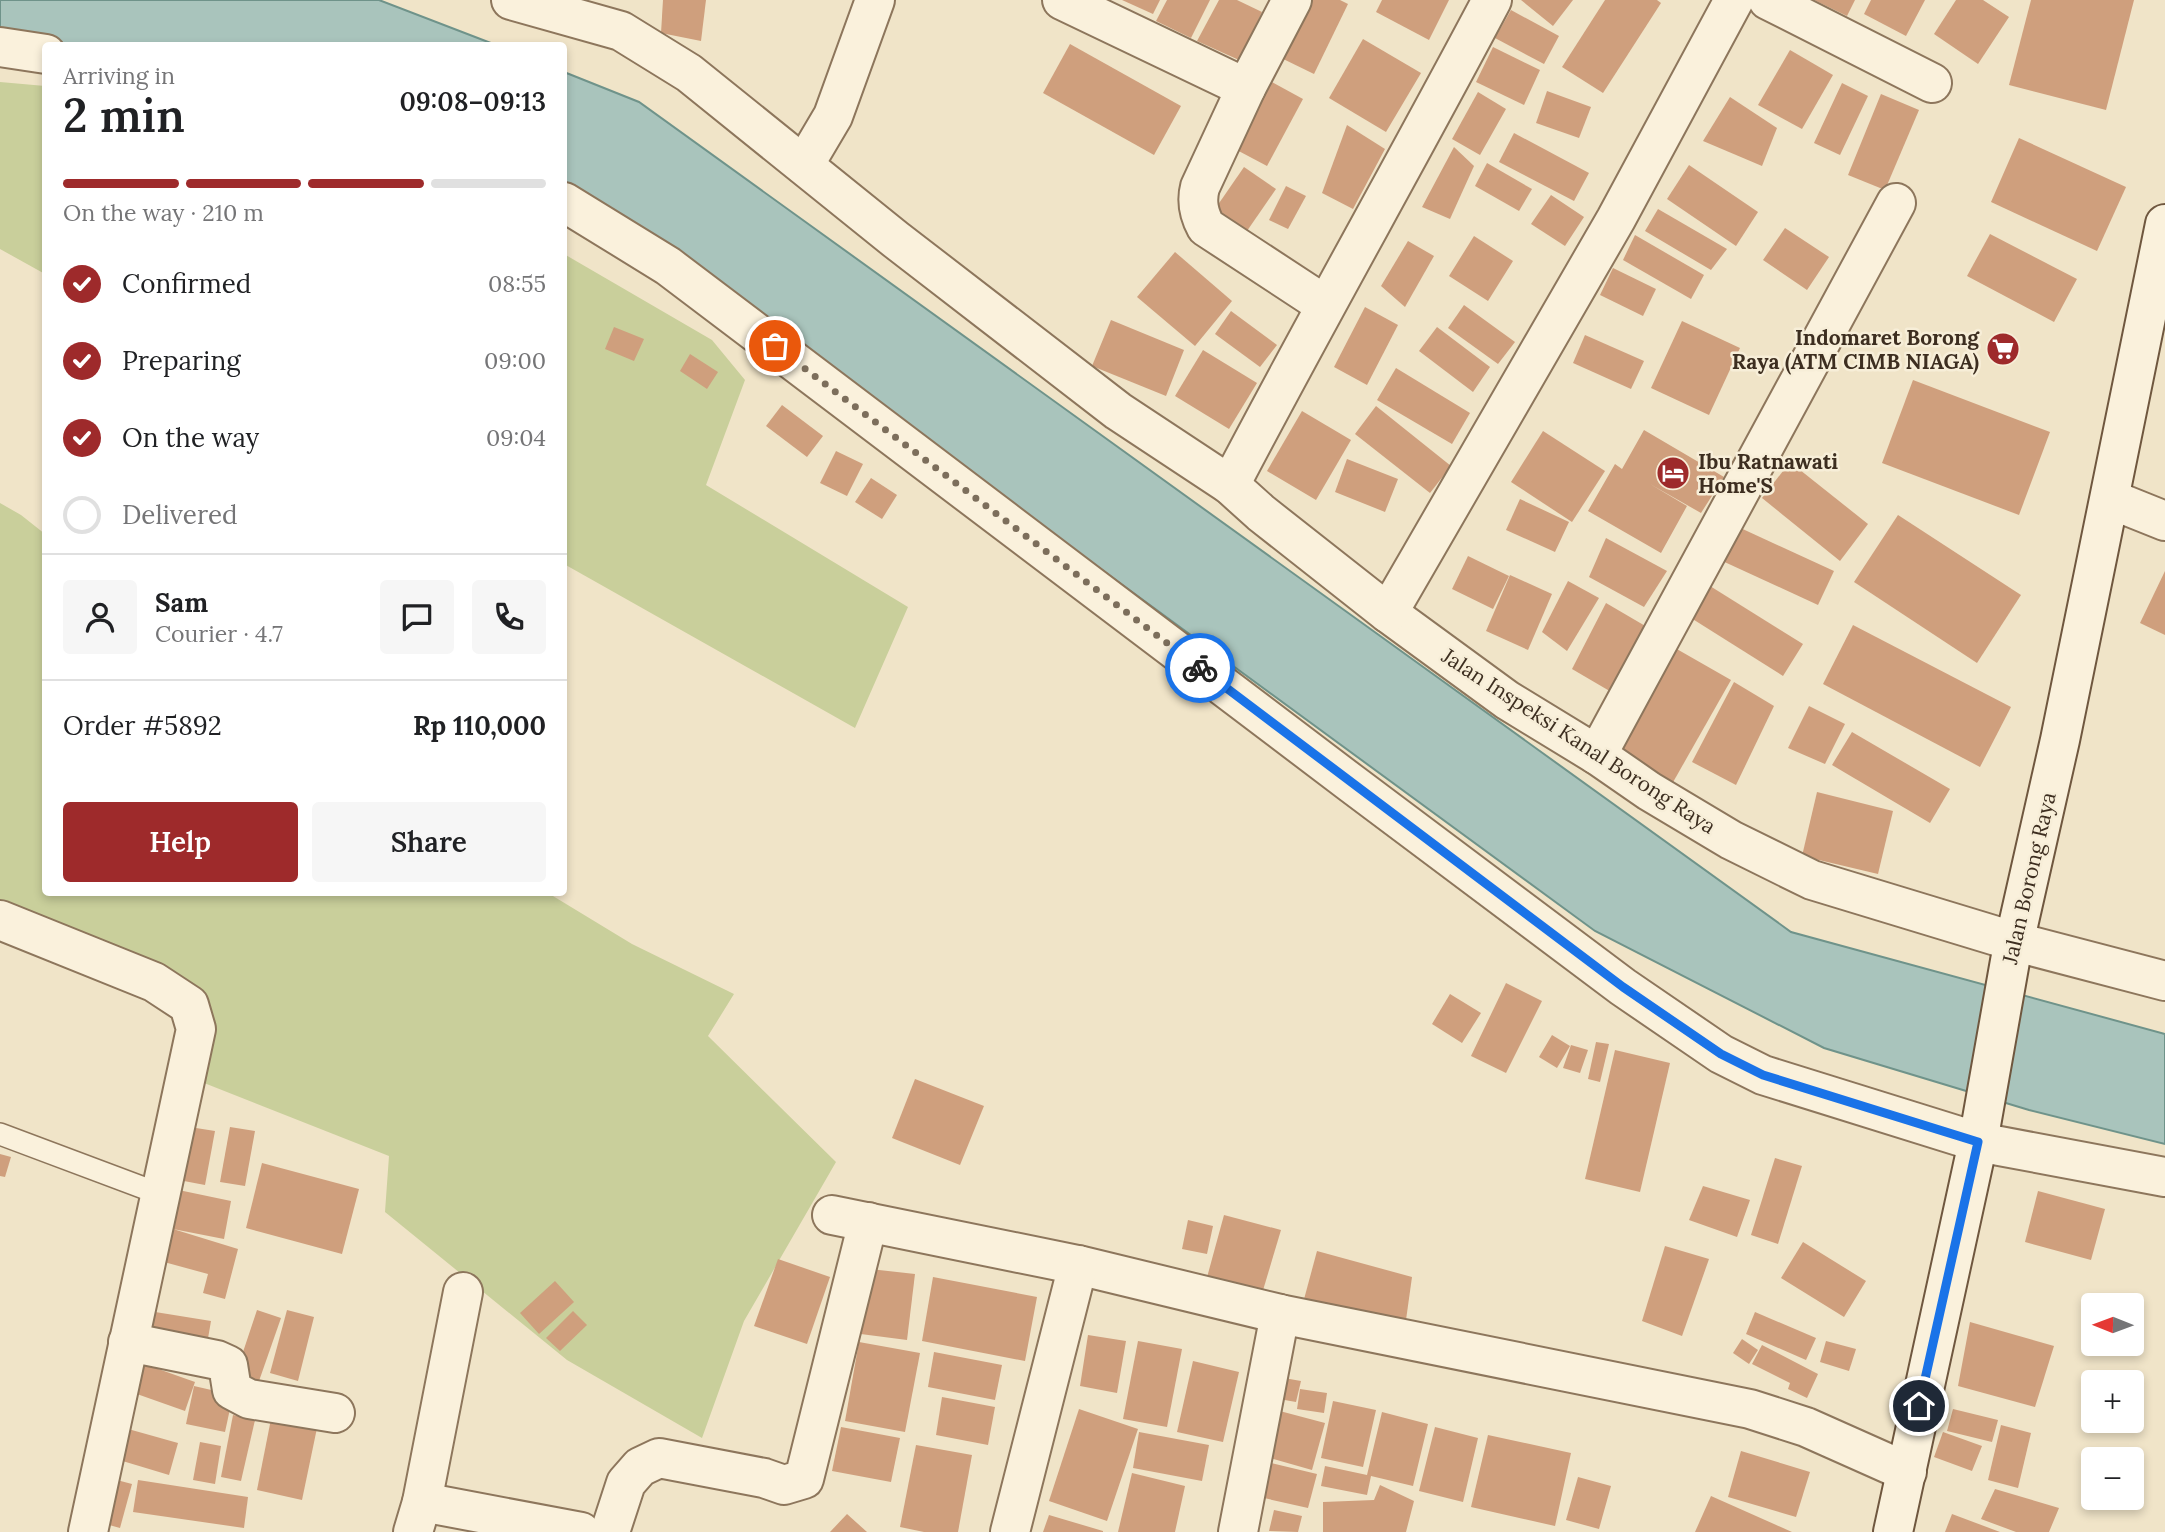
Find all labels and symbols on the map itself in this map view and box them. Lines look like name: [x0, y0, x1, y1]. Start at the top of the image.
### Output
pin: [745, 316, 805, 376]
place label: Indomaret Borong Raya (ATM CIMB NIAGA): [1732, 324, 1980, 375]
supermarket icon: Indomaret Borong Raya (ATM CIMB NIAGA): [1984, 330, 2022, 368]
place label: Ibu Ratnawati Home'S: [1698, 448, 1838, 499]
hotel icon: Ibu Ratnawati Home'S: [1654, 454, 1692, 492]
courier: [1165, 633, 1235, 703]
street label: Jalan Inspeksi Kanal Borong Raya: [1436, 642, 1721, 840]
street label: Jalan Borong Raya: [1996, 789, 2062, 967]
north arrow: [2081, 1293, 2144, 1356]
pin: [1889, 1376, 1949, 1436]

